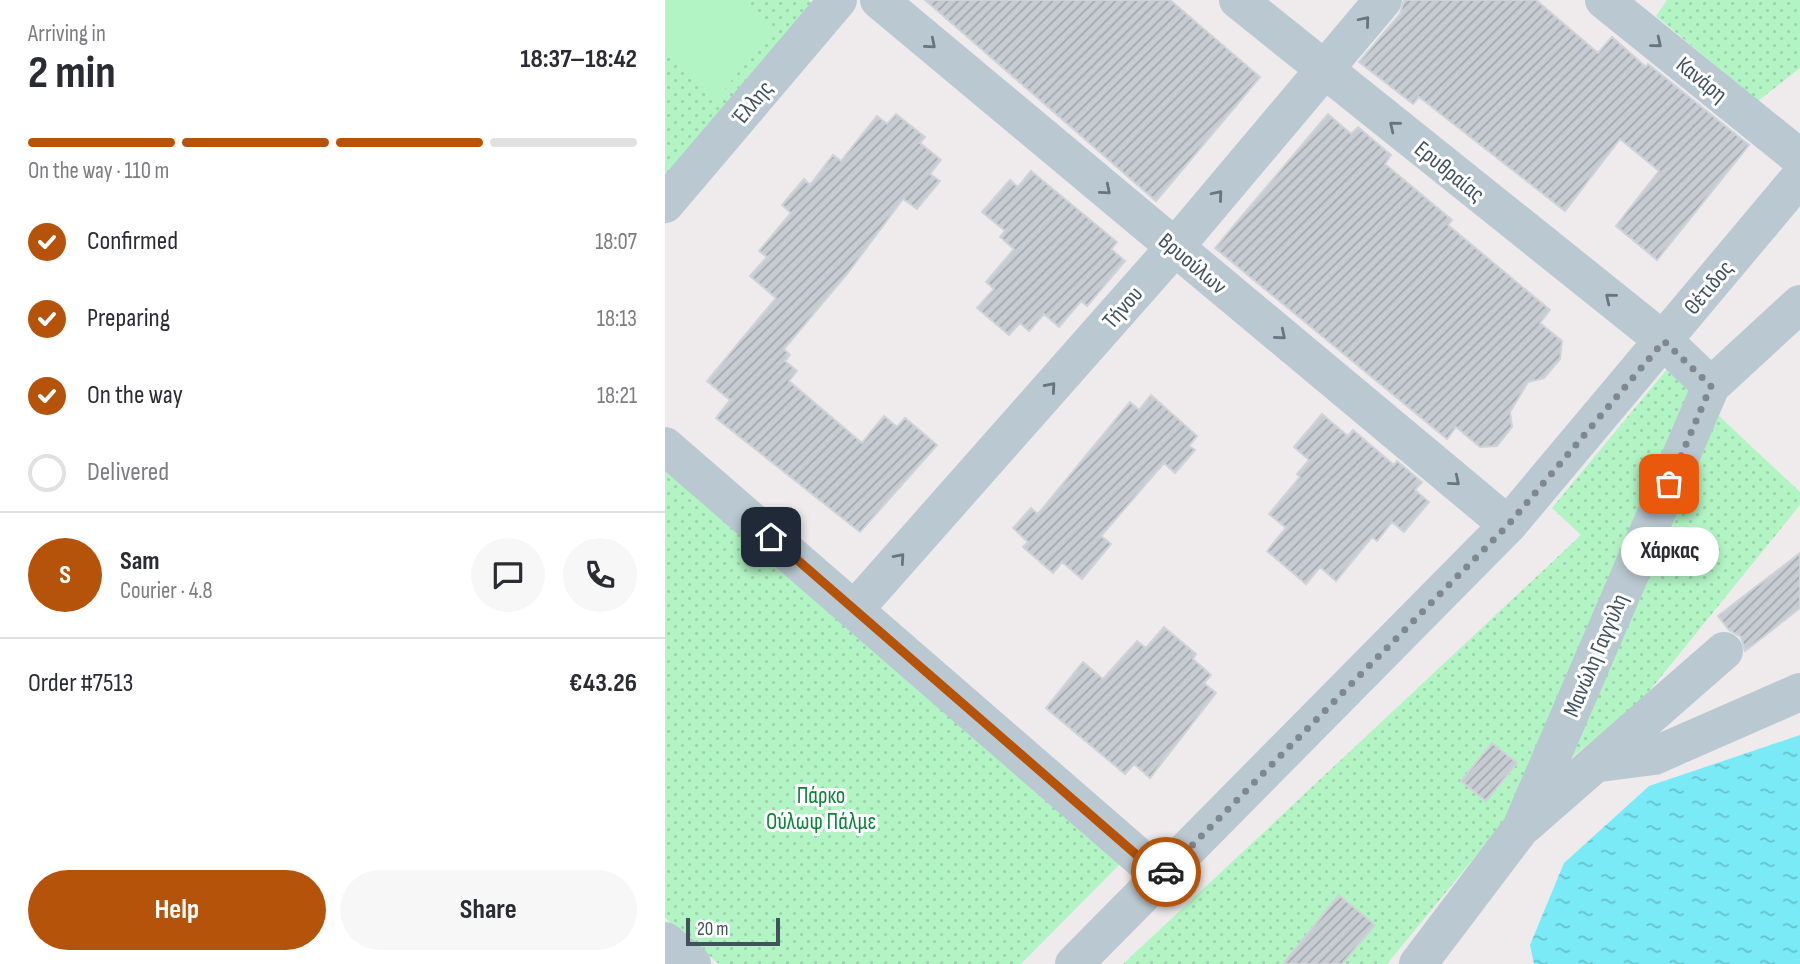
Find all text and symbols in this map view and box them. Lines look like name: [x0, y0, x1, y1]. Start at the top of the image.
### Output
one-way arrow: [1357, 16, 1369, 29]
text: Arriving in: [28, 20, 106, 48]
one-way arrow: [1648, 35, 1661, 47]
one-way arrow: [923, 36, 936, 48]
text: 18:37–18:42: [520, 44, 637, 75]
text: 2 min: [28, 46, 116, 101]
street label: Κανάρη: [1670, 51, 1733, 109]
street label: Έλλης: [726, 75, 779, 131]
one-way arrow: [1389, 122, 1401, 135]
street label: Ερυθραίας: [1409, 135, 1490, 208]
text: On the way · 110 m: [28, 157, 169, 185]
one-way arrow: [1098, 181, 1111, 194]
one-way arrow: [1210, 190, 1223, 202]
icon: check: [28, 223, 66, 261]
text: Confirmed: [87, 226, 178, 257]
street label: Βρυούλων: [1153, 227, 1232, 300]
text: 18:07: [595, 228, 637, 256]
street label: Θέτιδος: [1678, 255, 1739, 320]
street label: Τήνου: [1097, 281, 1149, 335]
one-way arrow: [1606, 294, 1618, 307]
icon: check: [28, 300, 66, 338]
text: Preparing: [87, 303, 170, 334]
text: 18:13: [597, 305, 637, 333]
one-way arrow: [1272, 327, 1285, 339]
icon: check: [28, 377, 66, 415]
text: On the way: [87, 380, 183, 411]
text: 18:21: [597, 382, 637, 410]
one-way arrow: [1042, 383, 1055, 396]
pin: [1639, 454, 1699, 514]
text: Delivered: [87, 457, 169, 488]
icon: bag: [1650, 465, 1688, 503]
one-way arrow: [1447, 473, 1460, 485]
pin: [741, 507, 801, 567]
icon: home: [752, 518, 790, 556]
callout: Χάρκας: [1620, 526, 1718, 575]
text: Χάρκας: [1640, 537, 1700, 565]
button: chat: [471, 538, 545, 612]
button: phone: [563, 538, 637, 612]
text: Sam: [120, 546, 160, 577]
one-way arrow: [892, 553, 904, 566]
text: S: [59, 560, 71, 591]
text: Courier · 4.8: [120, 577, 213, 605]
street label: Μανώλη Γαγγύλη: [1557, 590, 1634, 721]
text: Order #7513: [28, 668, 133, 699]
text: €43.26: [569, 668, 637, 699]
park label: Πάρκο Ούλωφ Πάλμε: [766, 782, 876, 836]
courier: [1131, 837, 1201, 907]
icon: car: [1147, 853, 1185, 891]
button: Help: [28, 870, 326, 950]
button: Share: [340, 870, 637, 950]
scale bar: [686, 915, 781, 947]
text: 20 m: [697, 918, 729, 941]

